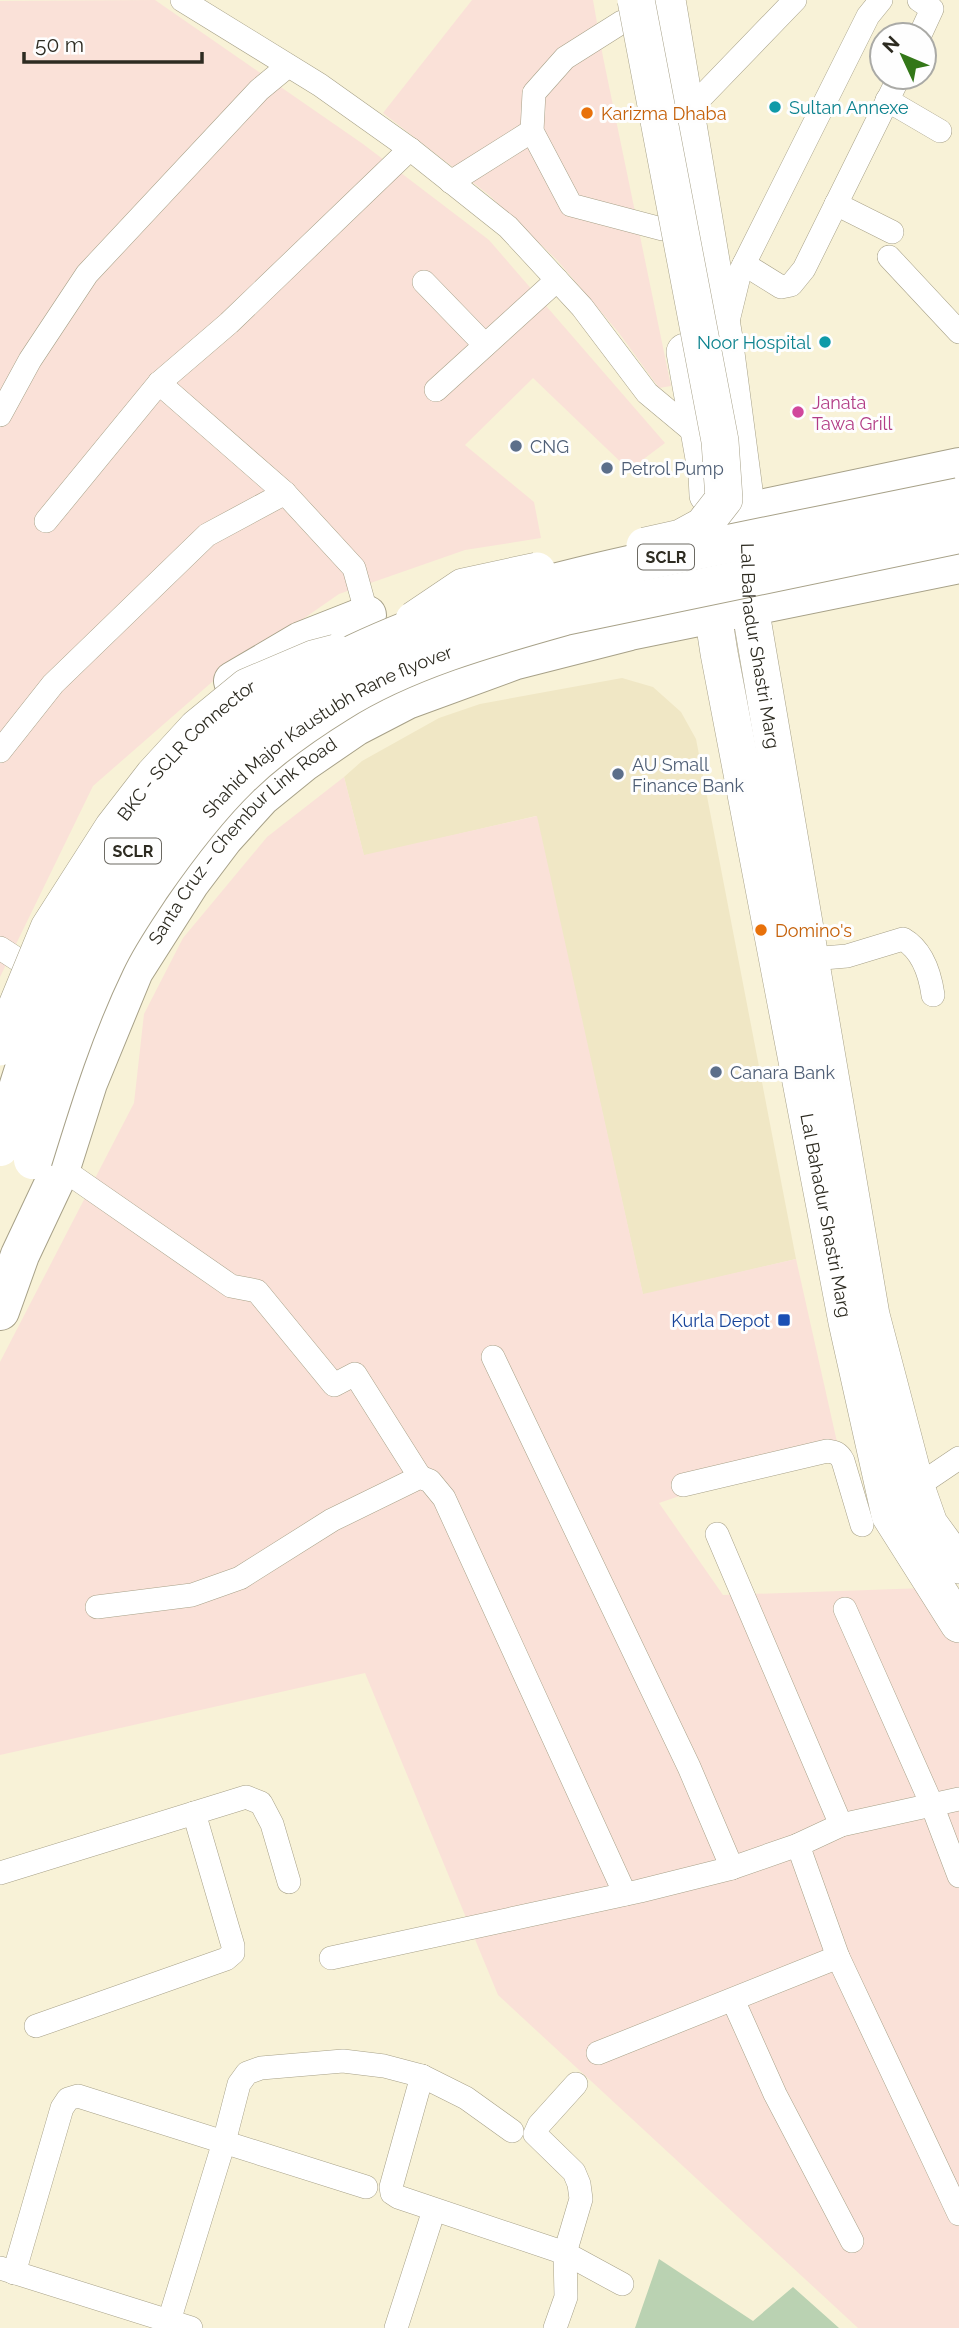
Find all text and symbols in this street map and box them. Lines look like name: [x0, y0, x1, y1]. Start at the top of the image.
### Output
scale bar: [24, 21, 203, 65]
north arrow: [868, 21, 938, 91]
text: N: [878, 31, 904, 57]
text: 50 m: [35, 32, 84, 57]
place label: Sultan Annexe: [789, 97, 909, 118]
marker: Sultan Annexe: [767, 99, 783, 115]
place label: Karizma Dhaba: [601, 103, 727, 124]
marker: Karizma Dhaba: [579, 105, 595, 121]
place label: Noor Hospital: [697, 332, 811, 353]
marker: Noor Hospital: [817, 334, 833, 350]
place label: Janata Tawa Grill: [812, 392, 892, 434]
marker: Janata Tawa Grill: [790, 404, 806, 420]
place label: CNG: [530, 436, 569, 457]
marker: CNG: [508, 438, 524, 454]
place label: Petrol Pump: [621, 458, 724, 479]
marker: Petrol Pump: [599, 460, 615, 476]
street label: Lal Bahadur Shastri Marg: [737, 543, 784, 750]
road number: SCLR: [638, 544, 694, 570]
street label: Shahid Major Kaustubh Rane flyover: [197, 640, 455, 821]
street label: BKC - SCLR Connector: [112, 674, 258, 824]
street label: Santa Cruz – Chembur Link Road: [143, 733, 340, 948]
place label: AU Small Finance Bank: [632, 754, 745, 796]
marker: AU Small Finance Bank: [610, 766, 626, 782]
road number: SCLR: [105, 838, 161, 864]
place label: Domino's: [775, 920, 852, 941]
marker: Domino's: [753, 922, 769, 938]
place label: Canara Bank: [730, 1062, 835, 1083]
marker: Canara Bank: [708, 1064, 724, 1080]
street label: Lal Bahadur Shastri Marg: [797, 1112, 856, 1319]
place label: Kurla Depot: [671, 1310, 770, 1331]
marker: Kurla Depot: [776, 1312, 792, 1328]

